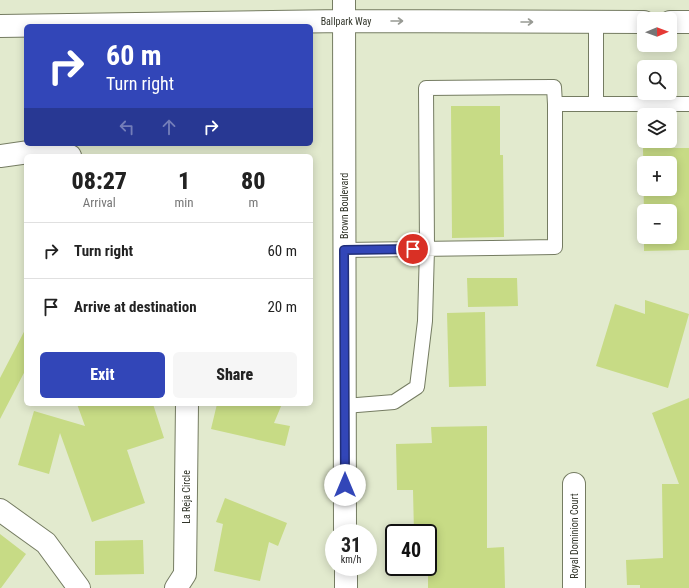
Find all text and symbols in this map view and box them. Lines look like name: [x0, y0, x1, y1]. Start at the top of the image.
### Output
north arrow: [637, 12, 677, 52]
map controls: [637, 12, 677, 244]
street label: Ballpark Way: [321, 16, 371, 27]
one-way arrow: [390, 17, 403, 25]
one-way arrow: [520, 18, 533, 26]
text: 60 m: [106, 39, 162, 72]
icon: right: [40, 40, 92, 92]
button: search: [637, 60, 677, 100]
text: Turn right: [106, 73, 174, 94]
button: layers: [637, 108, 677, 148]
icon: left: [116, 116, 138, 138]
icon: ahead: [158, 116, 180, 138]
icon: right: [200, 116, 222, 138]
button: +: [637, 156, 677, 196]
text: 08:27: [71, 167, 127, 195]
text: 1: [178, 167, 190, 195]
text: 80: [241, 167, 266, 195]
street label: Brown Boulevard: [339, 173, 350, 239]
text: Arrival: [83, 195, 116, 210]
text: min: [175, 195, 194, 210]
text: m: [248, 195, 258, 210]
button: −: [637, 204, 677, 244]
pin: [396, 232, 430, 266]
icon: arrive: [402, 238, 424, 260]
icon: right: [40, 240, 62, 262]
text: Turn right: [74, 242, 133, 260]
text: 60 m: [267, 242, 297, 260]
icon: arrive: [40, 296, 62, 318]
text: Arrive at destination: [74, 298, 197, 316]
text: 20 m: [267, 298, 297, 316]
button: Exit: [40, 352, 165, 398]
button: Share: [173, 352, 297, 398]
position arrow: [324, 464, 366, 506]
street label: La Reja Circle: [181, 470, 192, 524]
street label: Royal Dominion Court: [569, 493, 580, 579]
speed limit sign: 40: [385, 524, 437, 576]
text: 31: [341, 533, 361, 557]
text: km/h: [341, 554, 361, 565]

